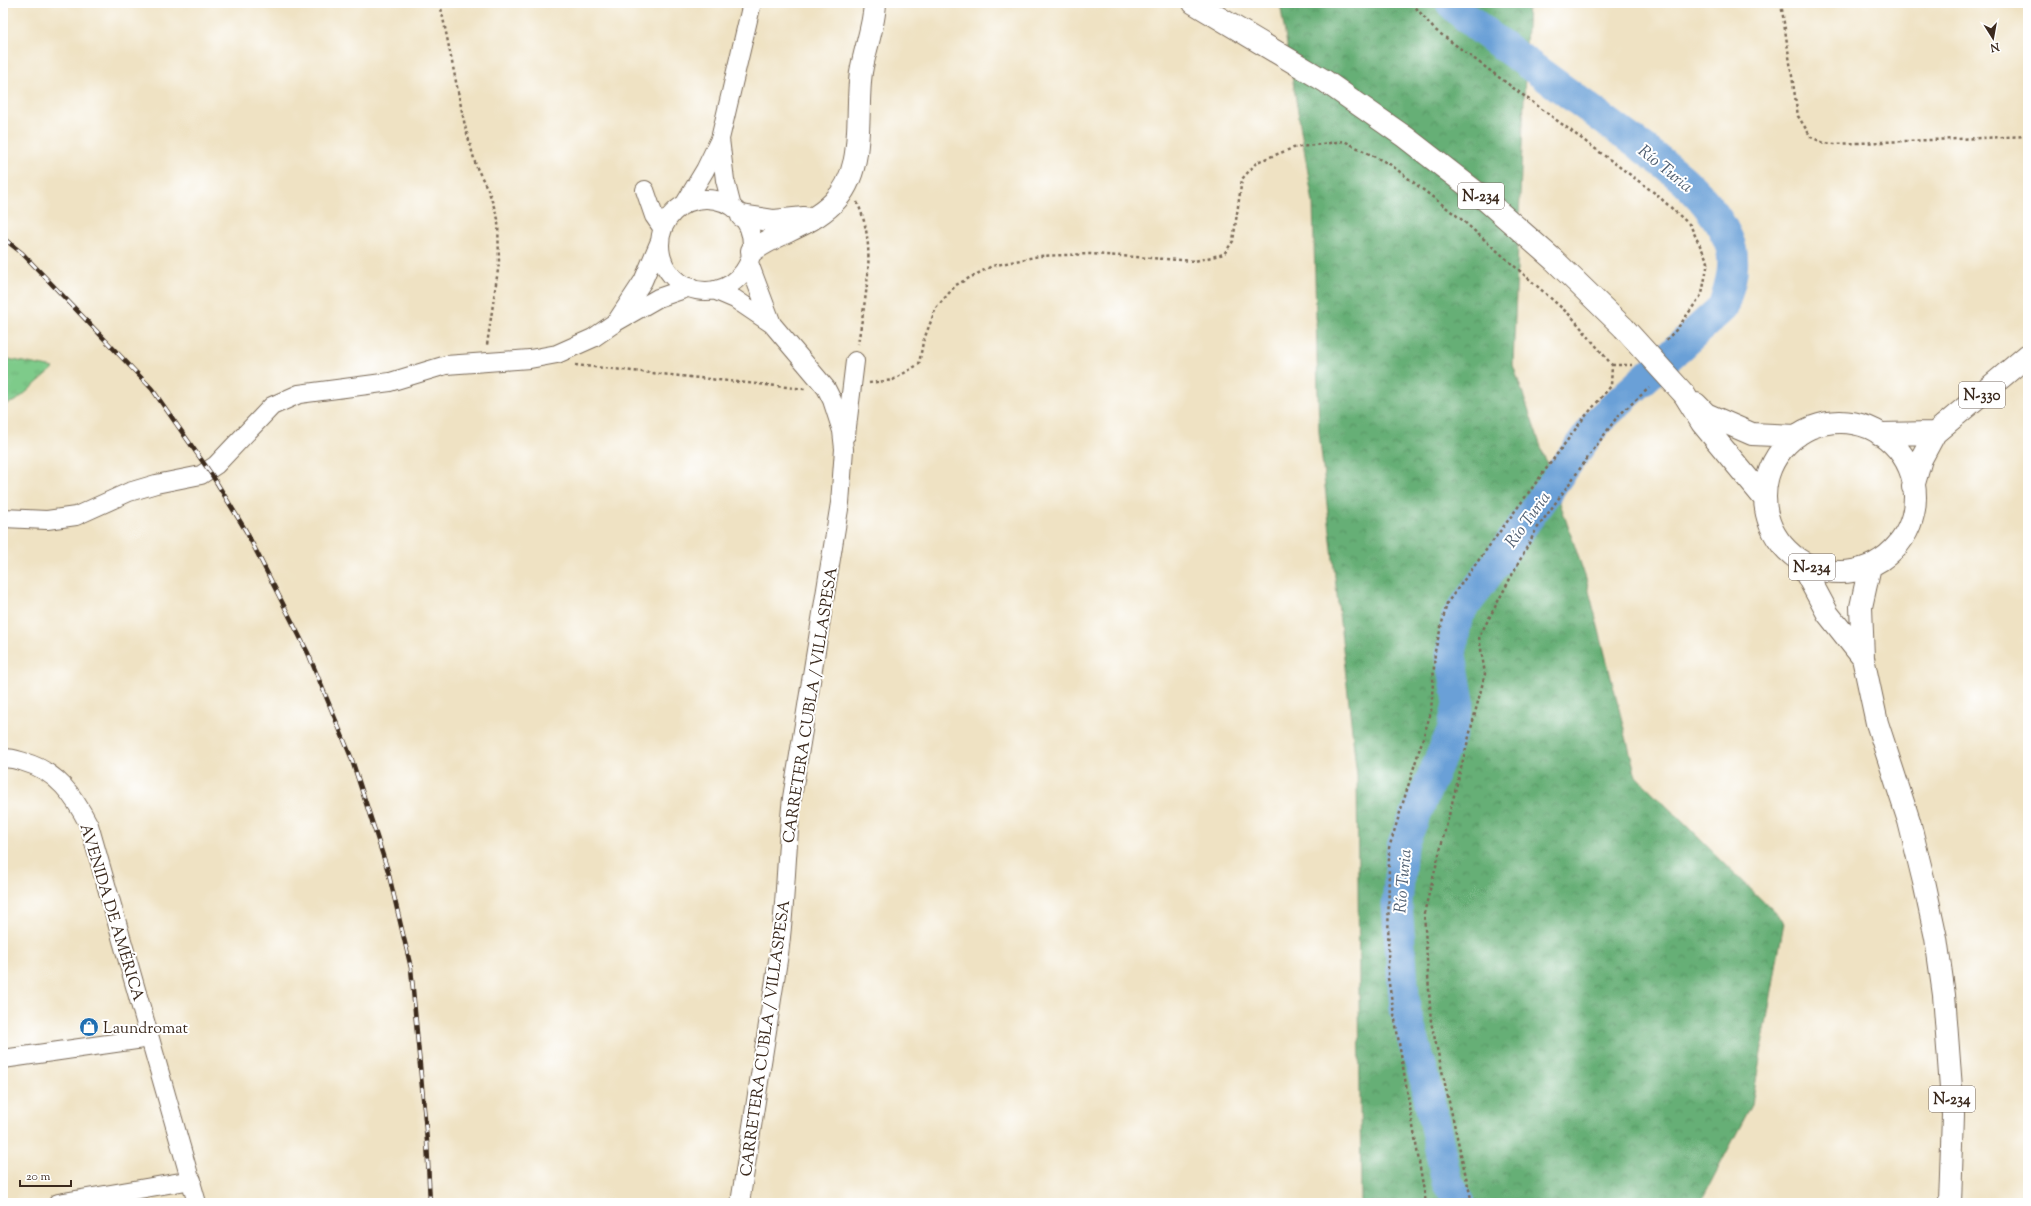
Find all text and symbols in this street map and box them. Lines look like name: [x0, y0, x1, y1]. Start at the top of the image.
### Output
north arrow: [1973, 18, 2013, 58]
text: N: [1989, 38, 2002, 56]
water label: Río Turia: [1632, 140, 1697, 199]
road number: N-234: [1458, 183, 1504, 209]
road number: N-330: [1959, 382, 2005, 408]
water label: Río Turia: [1500, 487, 1557, 553]
road number: N-234: [1789, 554, 1835, 580]
street label: CARRETERA CUBLA / VILLASPESA: [778, 566, 845, 845]
street label: AVENIDA DE AMÉRICA: [73, 821, 149, 1004]
water label: Río Turia: [1389, 848, 1419, 914]
street label: CARRETERA CUBLA / VILLASPESA: [736, 898, 797, 1178]
shop icon: Laundromat: [78, 1016, 100, 1038]
place label: Laundromat: [103, 1018, 188, 1041]
road number: N-234: [1929, 1086, 1975, 1112]
scale bar: [20, 1162, 71, 1188]
text: 20 m: [26, 1168, 51, 1186]

